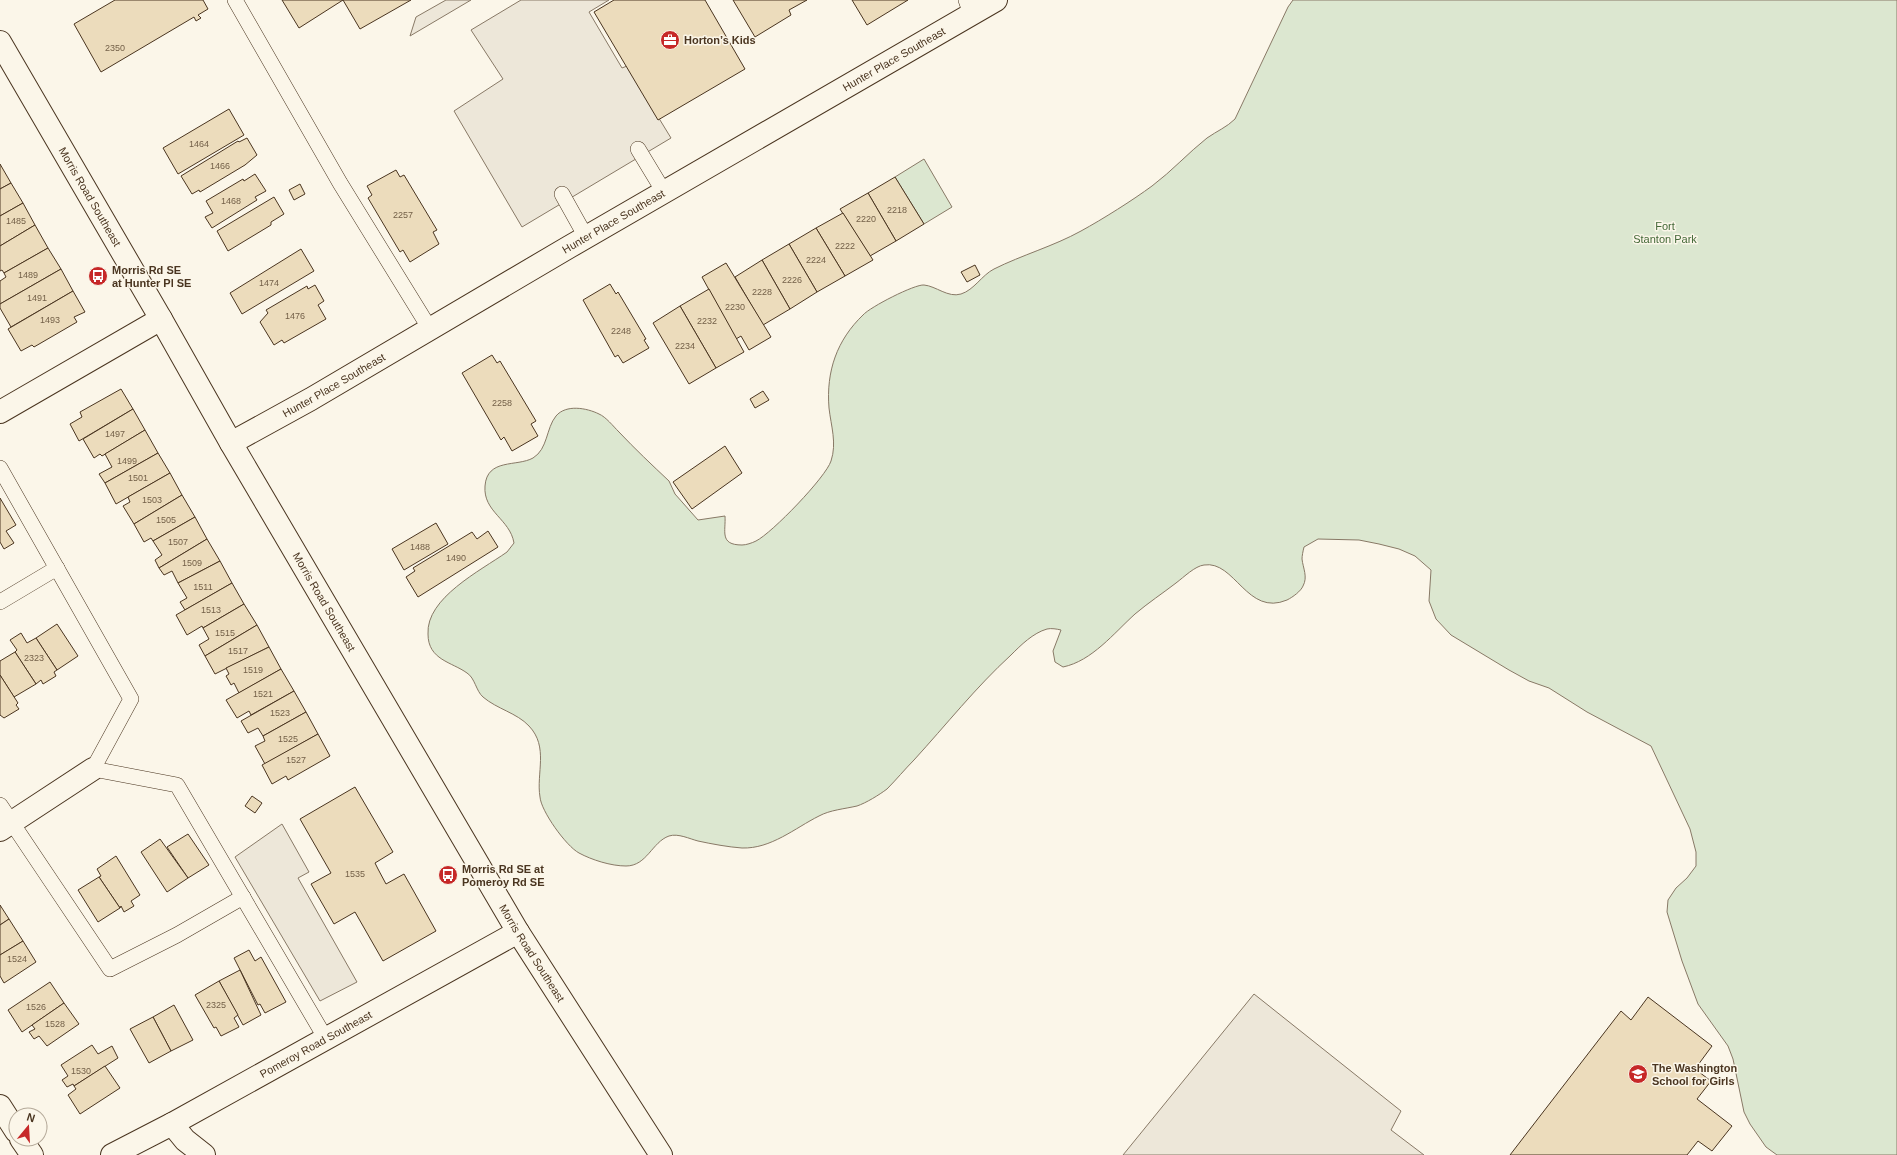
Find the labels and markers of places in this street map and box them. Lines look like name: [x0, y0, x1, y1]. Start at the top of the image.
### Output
office icon: Horton’s Kids: [659, 29, 681, 51]
place label: Horton’s Kids: [684, 34, 756, 46]
place label: Morris Rd SE at Hunter Pl SE: [112, 264, 191, 289]
bus stop icon: Morris Rd SE at Hunter Pl SE: [87, 265, 109, 287]
place label: Morris Rd SE at Pomeroy Rd SE: [462, 863, 545, 888]
bus stop icon: Morris Rd SE at Pomeroy Rd SE: [437, 864, 459, 886]
place label: The Washington School for Girls: [1652, 1062, 1737, 1087]
school or university icon: The Washington School for Girls: [1627, 1063, 1649, 1085]

